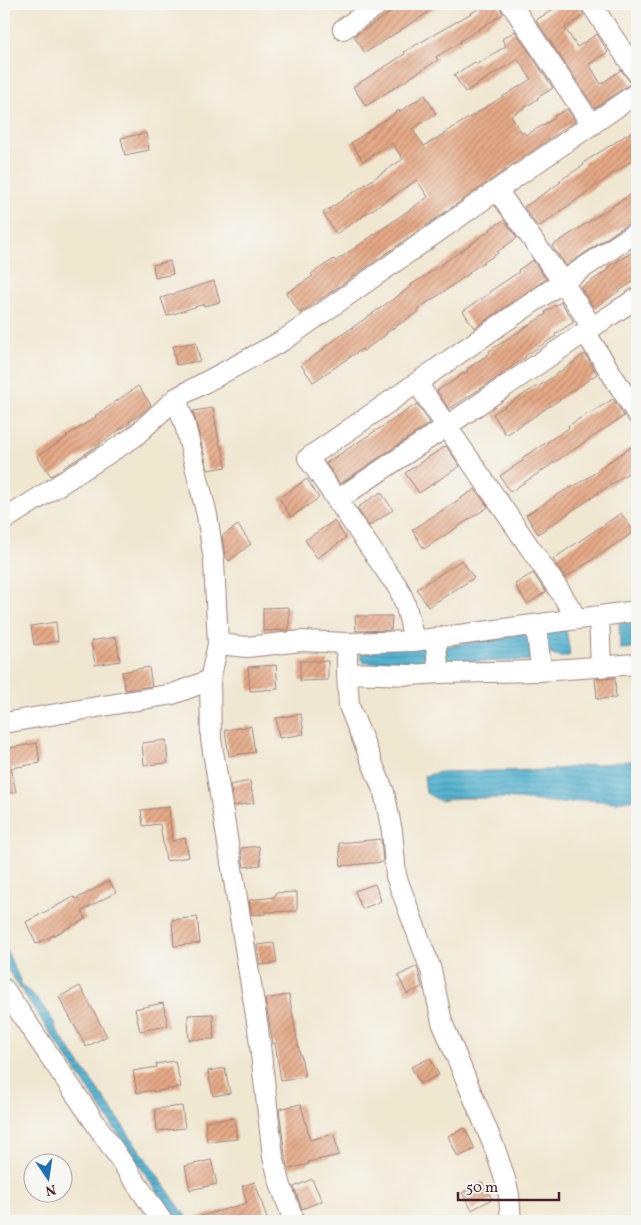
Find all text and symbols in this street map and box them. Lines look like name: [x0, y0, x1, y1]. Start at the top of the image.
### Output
north arrow: [22, 1152, 72, 1202]
scale bar: [458, 1170, 560, 1202]
text: 50 m: [466, 1178, 498, 1199]
text: N: [43, 1179, 58, 1200]

